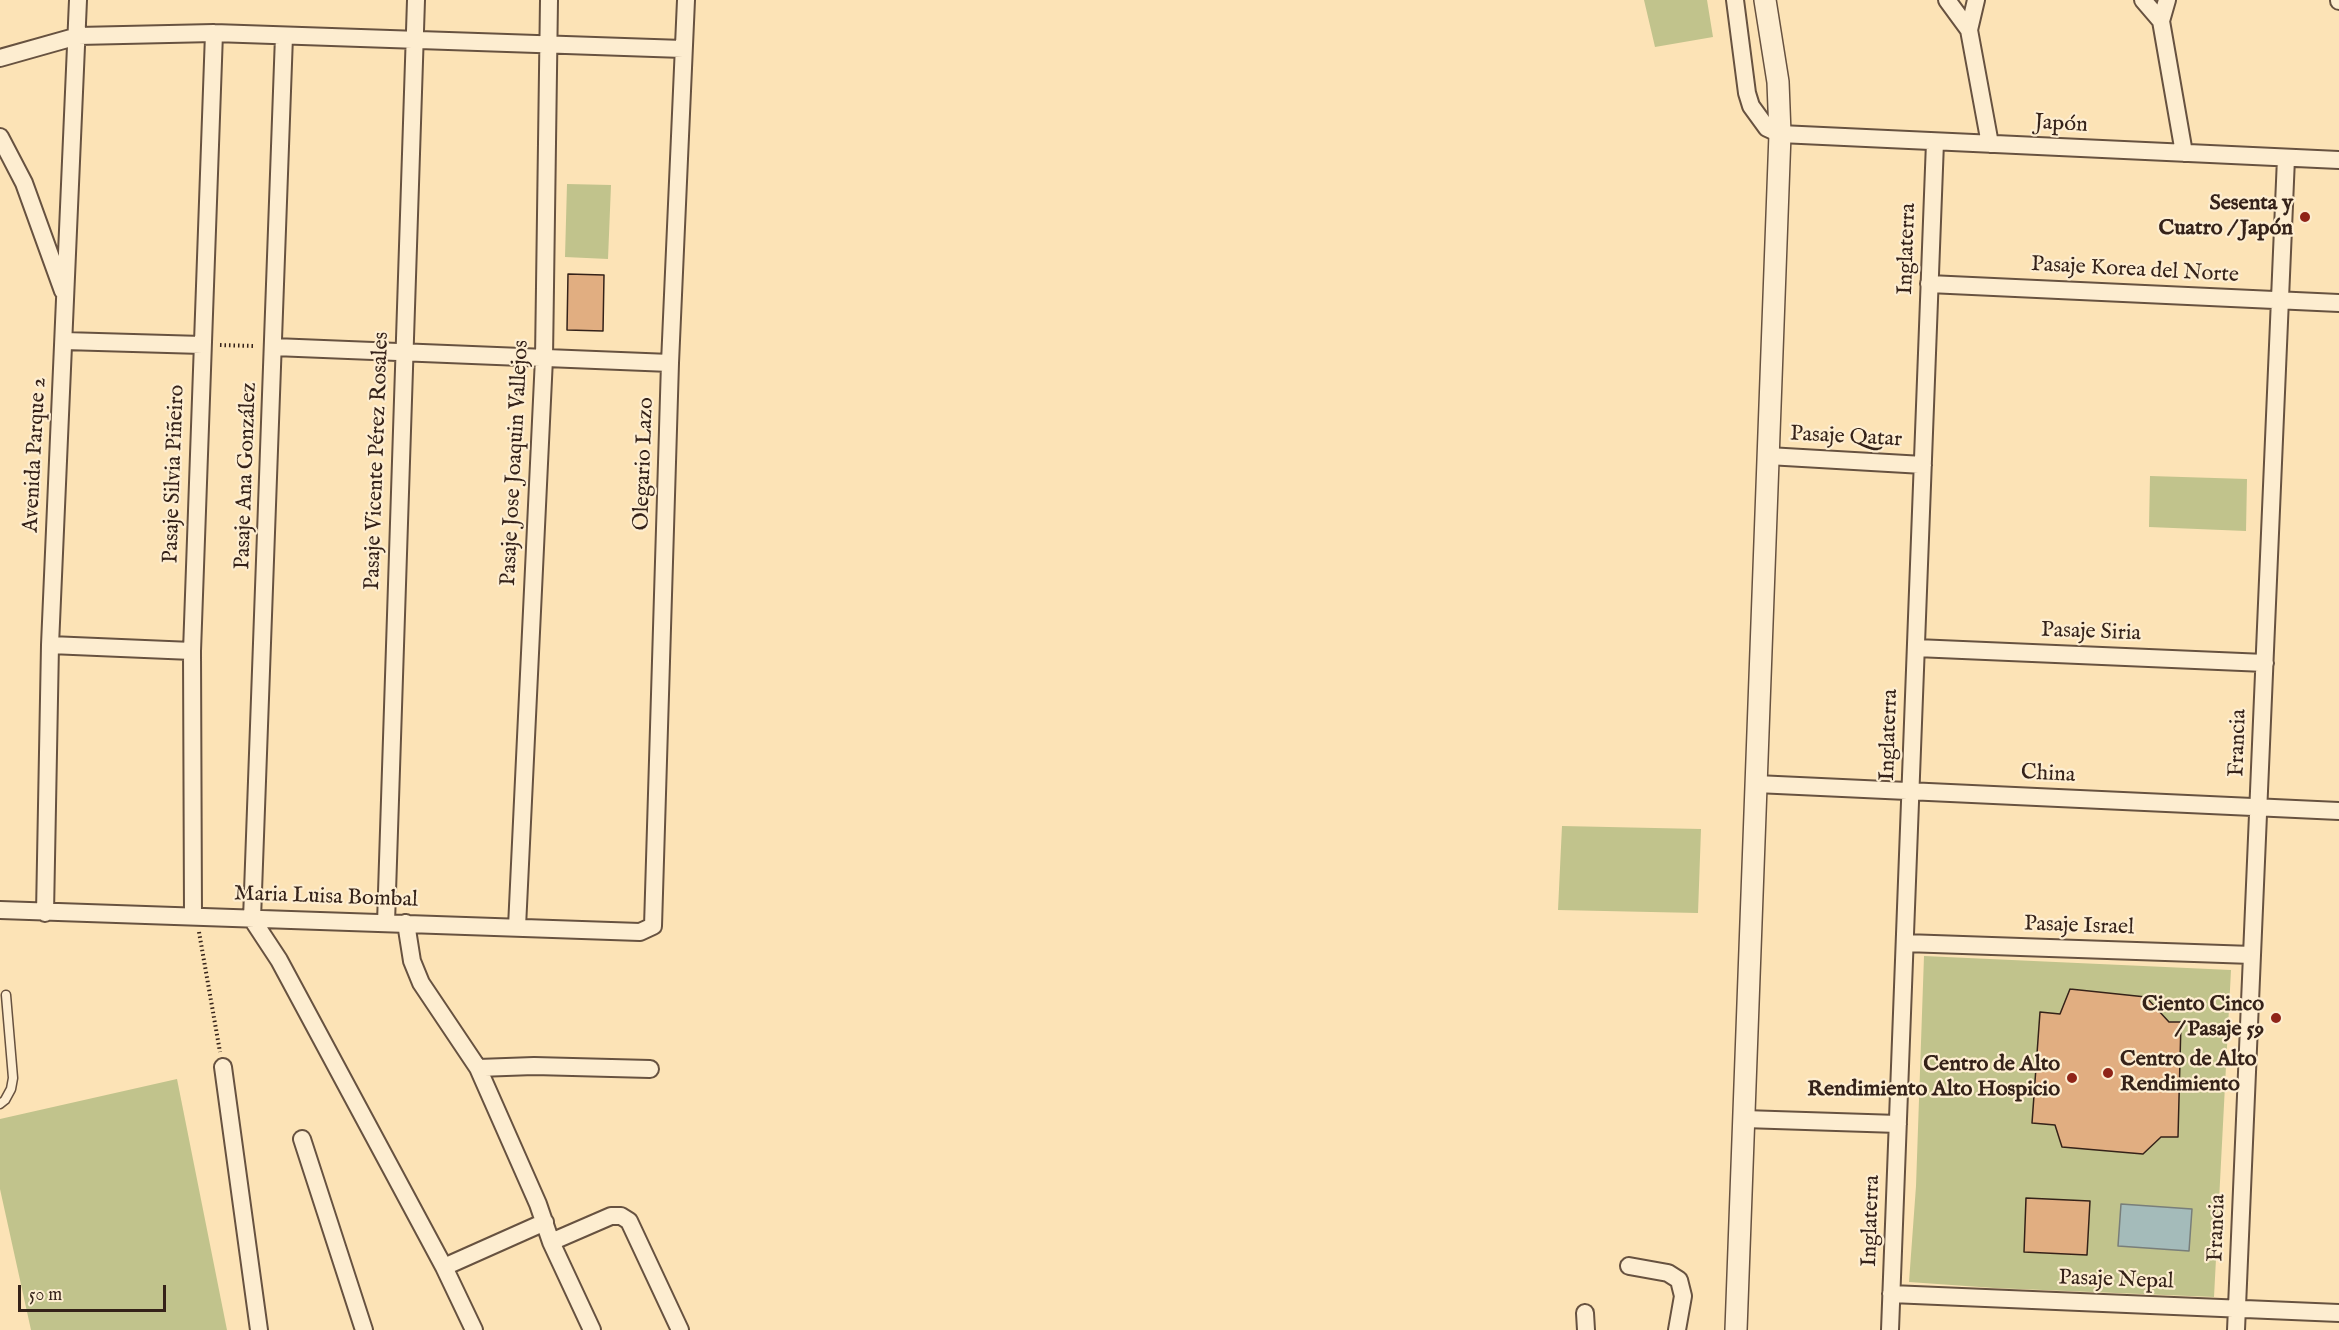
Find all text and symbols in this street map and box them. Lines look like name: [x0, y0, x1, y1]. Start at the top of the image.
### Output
street label: Japón: [2034, 110, 2088, 140]
place label: Sesenta y Cuatro / Japón: [2158, 191, 2293, 242]
street label: Inglaterra: [1893, 203, 1923, 295]
marker: Sesenta y Cuatro / Japón: [2298, 210, 2312, 224]
street label: Pasaje Korea del Norte: [2030, 252, 2240, 290]
street label: Pasaje Vicente Pérez Rosales: [360, 331, 396, 591]
street label: Pasaje Jose Joaquin Vallejos: [496, 339, 536, 587]
street label: Avenida Parque 2: [19, 377, 53, 533]
street label: Pasaje Ana González: [231, 382, 263, 570]
street label: Pasaje Silvia Piñeiro: [159, 384, 191, 564]
street label: Olegario Lazo: [629, 397, 661, 531]
street label: Pasaje Qatar: [1789, 422, 1903, 454]
street label: Pasaje Siria: [2041, 618, 2141, 648]
street label: Inglaterra: [1875, 689, 1905, 781]
street label: Francia: [2225, 709, 2253, 777]
street label: China: [2020, 760, 2076, 790]
street label: Maria Luisa Bombal: [234, 882, 418, 914]
street label: Pasaje Israel: [2023, 912, 2135, 942]
place label: Ciento Cinco / Pasaje 59: [2142, 992, 2264, 1044]
marker: Ciento Cinco / Pasaje 59: [2269, 1011, 2283, 1025]
place label: Centro de Alto Rendimiento: [2120, 1047, 2257, 1098]
place label: Centro de Alto Rendimiento Alto Hospicio: [1807, 1052, 2060, 1104]
marker: Centro de Alto Rendimiento: [2101, 1066, 2115, 1080]
marker: Centro de Alto Rendimiento Alto Hospicio: [2065, 1071, 2079, 1085]
street label: Inglaterra: [1857, 1175, 1887, 1267]
street label: Francia: [2204, 1194, 2232, 1262]
street label: Pasaje Nepal: [2058, 1266, 2174, 1296]
scale bar: [21, 1273, 170, 1311]
text: 50 m: [29, 1284, 62, 1307]

